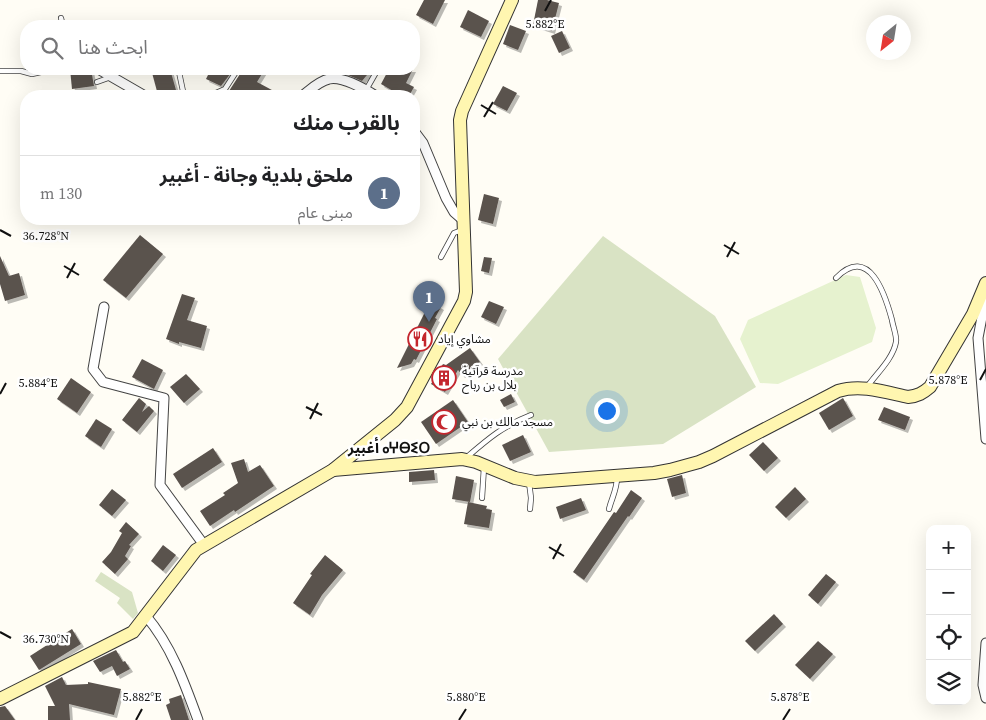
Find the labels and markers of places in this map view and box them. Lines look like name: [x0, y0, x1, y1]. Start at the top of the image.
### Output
pin: 1: [413, 281, 445, 322]
restaurant icon: مشاوي إياد: [407, 326, 433, 352]
place label: مشاوي إياد: [438, 331, 491, 349]
place label: مدرسة قرآتية بلال بن رباح: [462, 363, 523, 394]
building icon: مدرسة قرآتية بلال بن رباح: [431, 365, 457, 391]
mosque icon: مسجد مالك بن نبي: [431, 409, 457, 435]
place label: مسجد مالك بن نبي: [462, 414, 553, 432]

